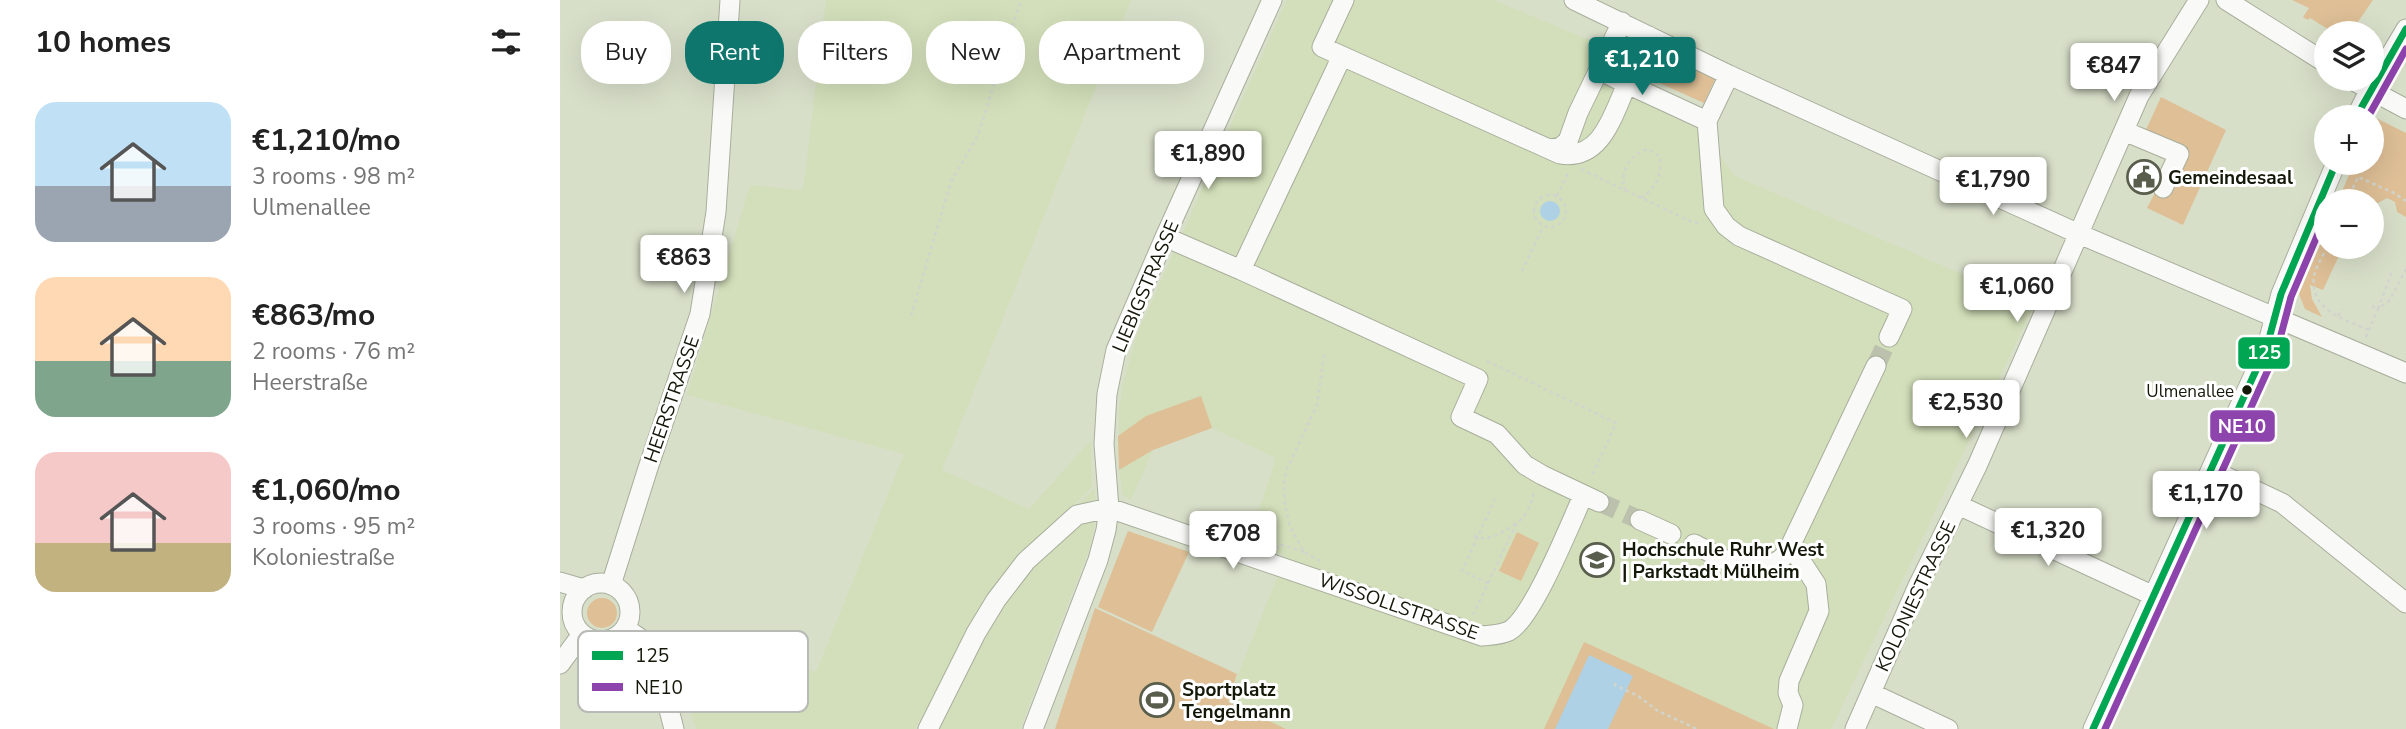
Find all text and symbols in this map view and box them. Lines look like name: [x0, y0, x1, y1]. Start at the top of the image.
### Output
chip: Buy: [581, 21, 671, 84]
chip: Rent: [685, 21, 784, 84]
chip: Filters: [798, 21, 912, 84]
chip: New: [926, 21, 1025, 84]
chip: Apartment: [1039, 21, 1204, 84]
map controls: [2314, 21, 2384, 259]
button: layers: [2314, 21, 2384, 91]
text: 10 homes: [35, 22, 171, 63]
icon: filters: [487, 23, 525, 61]
pin: €1,210: [1585, 38, 1699, 97]
pin: €847: [2073, 43, 2155, 103]
text: €1,210: [1605, 44, 1679, 75]
text: €847: [2086, 50, 2142, 81]
button: +: [2314, 105, 2384, 175]
text: €1,210/mo: [252, 120, 401, 161]
icon: home: [91, 130, 175, 214]
pin: €1,890: [1151, 132, 1265, 191]
text: €1,890: [1171, 138, 1245, 169]
pin: €1,790: [1936, 158, 2050, 217]
public building icon: Gemeindesaal: [2125, 158, 2163, 196]
text: 3 rooms · 98 m²: [252, 161, 415, 192]
text: €1,790: [1956, 164, 2030, 195]
place label: Gemeindesaal: [2168, 165, 2293, 191]
button: −: [2314, 189, 2384, 259]
text: Ulmenallee: [252, 192, 371, 223]
street label: LIEBIGSTRASSE: [1106, 216, 1185, 356]
pin: €863: [643, 236, 725, 295]
text: €863: [656, 242, 712, 273]
pin: €1,060: [1960, 264, 2074, 324]
text: €1,060: [1980, 271, 2054, 302]
text: €863/mo: [252, 295, 375, 336]
icon: home: [91, 305, 175, 389]
street label: HEERSTRASSE: [638, 332, 706, 466]
text: 2 rooms · 76 m²: [252, 336, 415, 367]
line badge: 125: [2237, 336, 2291, 370]
text: 125: [2247, 340, 2281, 366]
text: Heerstraße: [252, 367, 368, 398]
pin: €2,530: [1909, 380, 2023, 440]
place label: Ulmenallee: [2146, 380, 2234, 403]
marker: Ulmenallee: [2240, 383, 2254, 397]
text: €2,530: [1929, 387, 2003, 418]
line badge: NE10: [2209, 409, 2276, 443]
text: NE10: [2218, 414, 2266, 440]
text: €1,060/mo: [252, 470, 401, 511]
pin: €1,170: [2149, 472, 2263, 531]
text: €1,170: [2169, 478, 2243, 509]
icon: home: [91, 480, 175, 564]
pin: €1,320: [1991, 508, 2105, 568]
text: 3 rooms · 95 m²: [252, 511, 415, 542]
pin: €708: [1192, 512, 1274, 571]
text: €1,320: [2011, 515, 2085, 546]
street label: KOLONIESTRASSE: [1870, 517, 1962, 676]
text: €708: [1205, 518, 1261, 549]
place label: Hochschule Ruhr West | Parkstadt Mülheim: [1622, 537, 1825, 585]
school or university icon: Hochschule Ruhr West | Parkstadt Mülheim: [1578, 541, 1616, 579]
text: Koloniestraße: [252, 542, 395, 573]
street label: WISSOLLSTRASSE: [1315, 567, 1482, 647]
legend: [578, 631, 808, 712]
text: 125: [635, 643, 669, 669]
text: NE10: [635, 675, 683, 701]
place label: Sportplatz Tengelmann: [1182, 677, 1291, 725]
sports icon: Sportplatz Tengelmann: [1138, 681, 1176, 719]

